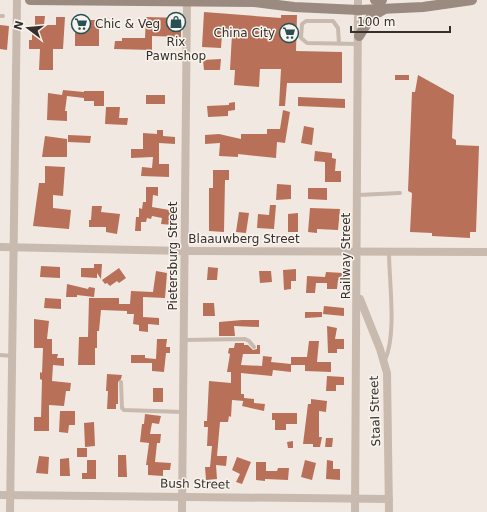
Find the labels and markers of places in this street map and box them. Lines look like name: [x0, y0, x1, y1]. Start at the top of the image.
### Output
shop icon: Rix Pawnshop: [165, 11, 187, 33]
supermarket icon: Chic & Veg: [70, 13, 92, 35]
place label: Chic & Veg: [95, 17, 160, 31]
supermarket icon: China City: [278, 22, 300, 44]
place label: China City: [213, 26, 275, 40]
place label: Rix Pawnshop: [146, 35, 206, 63]

